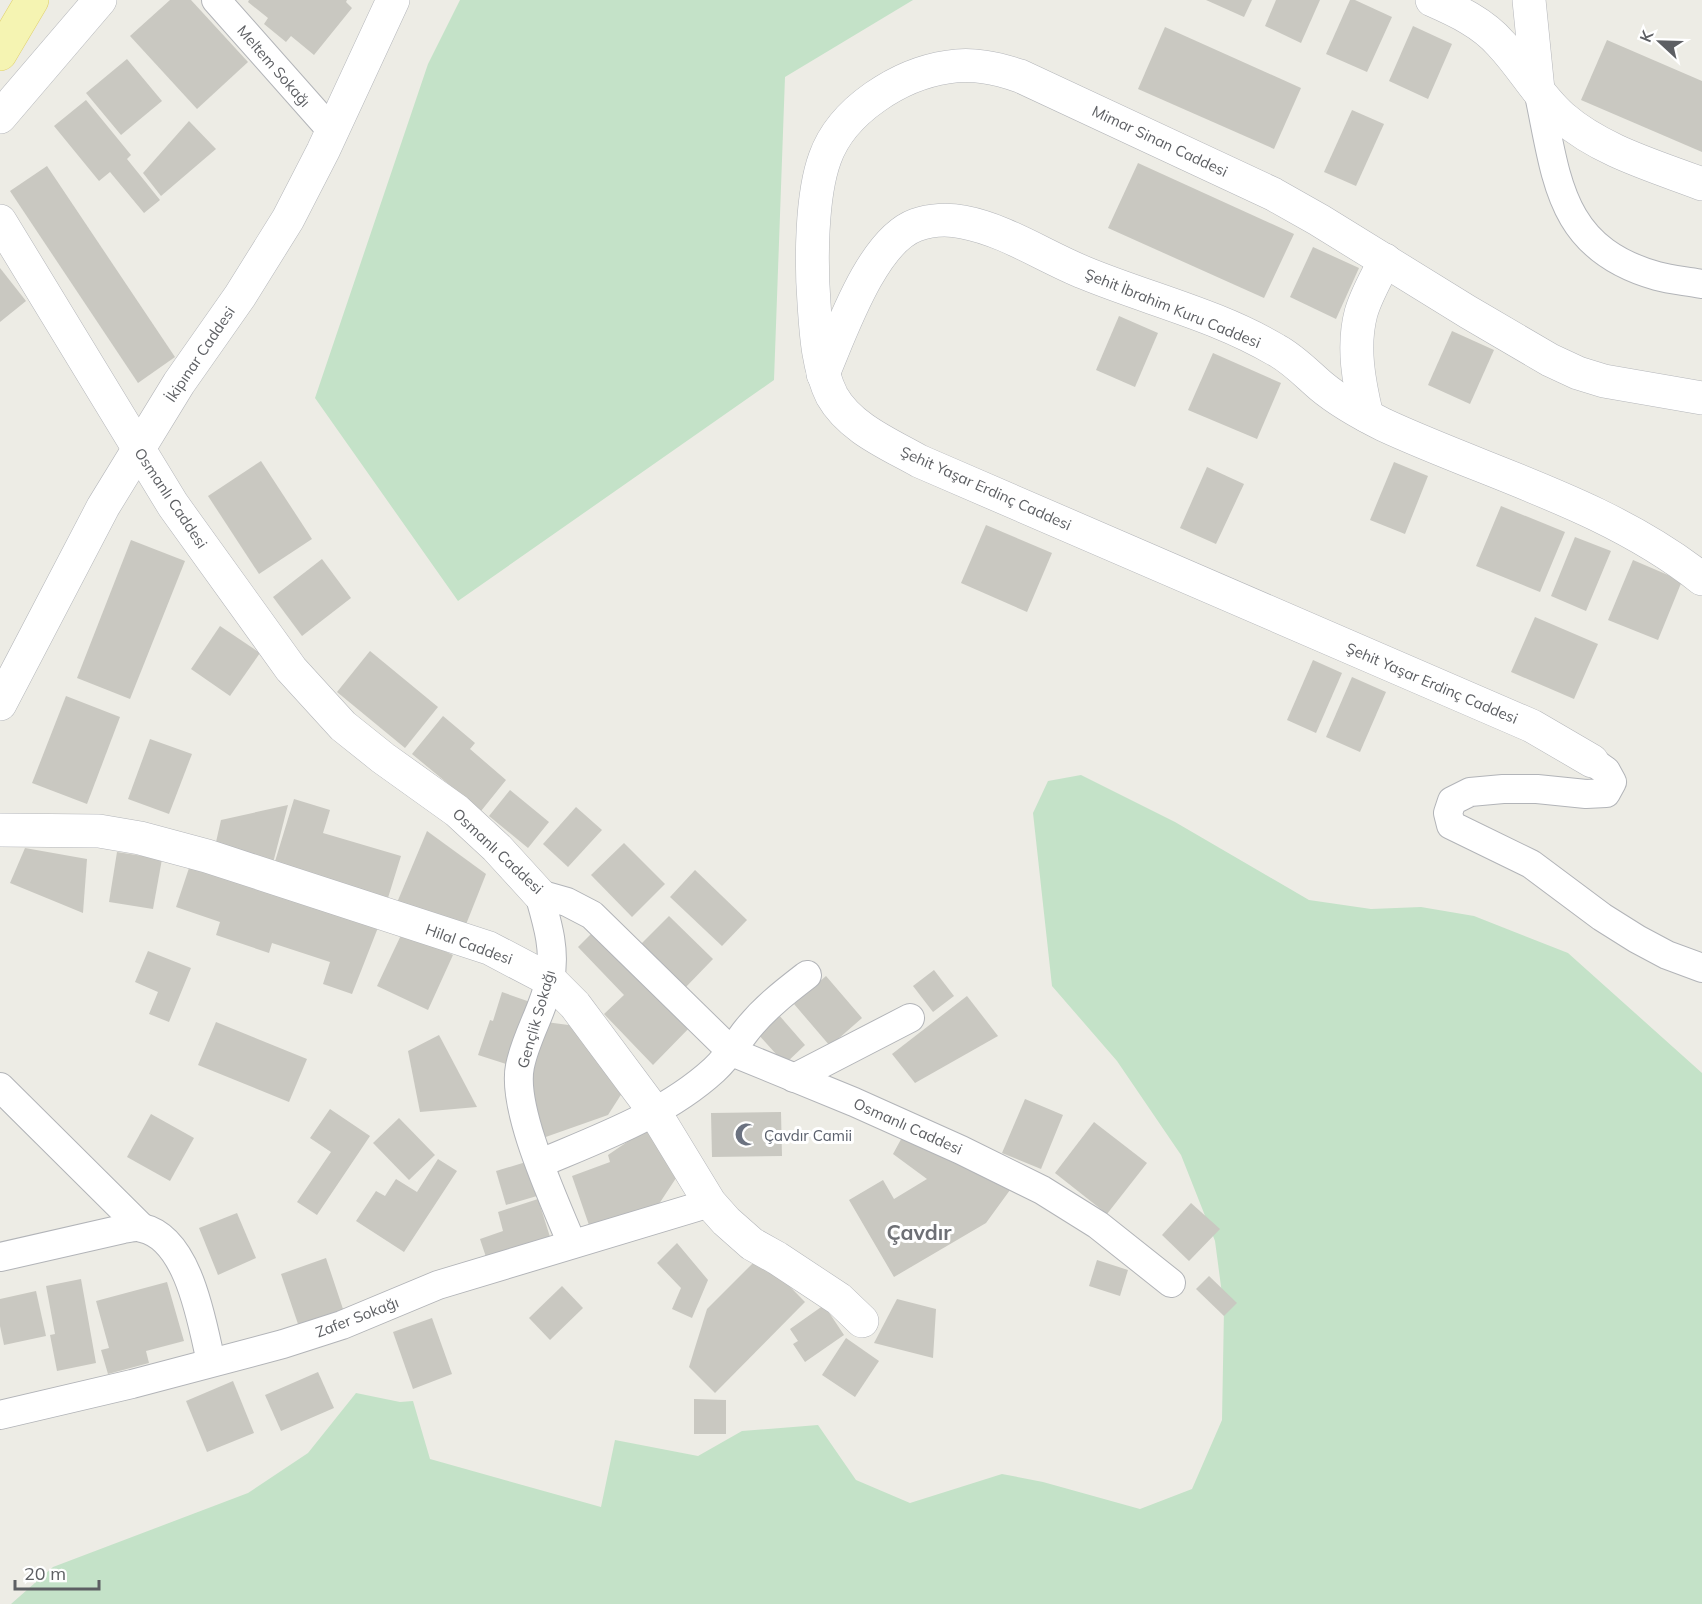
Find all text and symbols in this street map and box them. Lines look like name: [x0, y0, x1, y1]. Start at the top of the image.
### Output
north arrow: [1630, 12, 1690, 72]
street label: Meltem Sokağı: [233, 21, 315, 111]
text: K: [1635, 26, 1658, 45]
street label: Mimar Sinan Caddesi: [1089, 101, 1231, 181]
street label: Şehit İbrahim Kuru Caddesi: [1082, 264, 1264, 352]
street label: İkipınar Caddesi: [161, 303, 239, 405]
street label: Şehit Yaşar Erdinç Caddesi: [898, 442, 1074, 534]
street label: Osmanlı Caddesi: [130, 444, 212, 552]
street label: Şehit Yaşar Erdinç Caddesi: [1343, 638, 1521, 728]
street label: Osmanlı Caddesi: [449, 804, 547, 898]
street label: Hilal Caddesi: [423, 919, 515, 969]
street label: Gençlik Sokağı: [513, 968, 559, 1070]
street label: Osmanlı Caddesi: [851, 1093, 965, 1159]
mosque icon: Çavdır Camii: [733, 1122, 759, 1148]
place label: Çavdır Camii: [764, 1126, 852, 1145]
district label: Çavdır: [887, 1219, 952, 1245]
street label: Zafer Sokağı: [313, 1292, 401, 1342]
scale bar: [15, 1553, 99, 1591]
text: 20 m: [24, 1562, 66, 1585]

